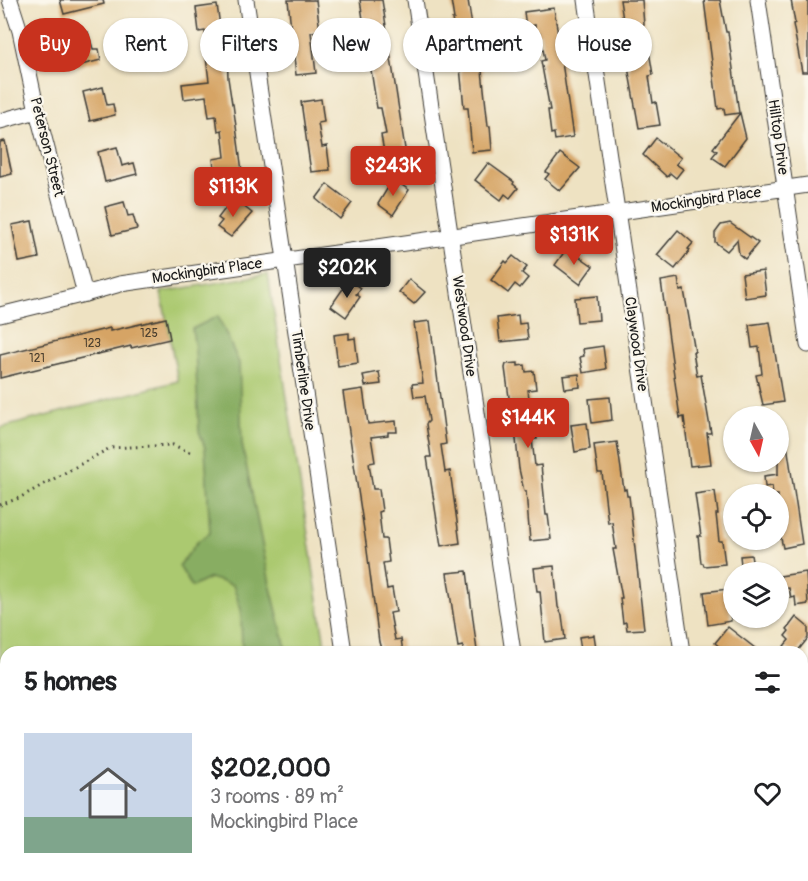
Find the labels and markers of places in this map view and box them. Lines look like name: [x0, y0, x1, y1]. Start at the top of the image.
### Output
pin: $243K: [351, 146, 435, 197]
pin: $113K: [191, 167, 275, 218]
pin: $131K: [532, 215, 616, 266]
pin: $202K: [305, 248, 389, 299]
pin: $144K: [486, 398, 570, 449]

